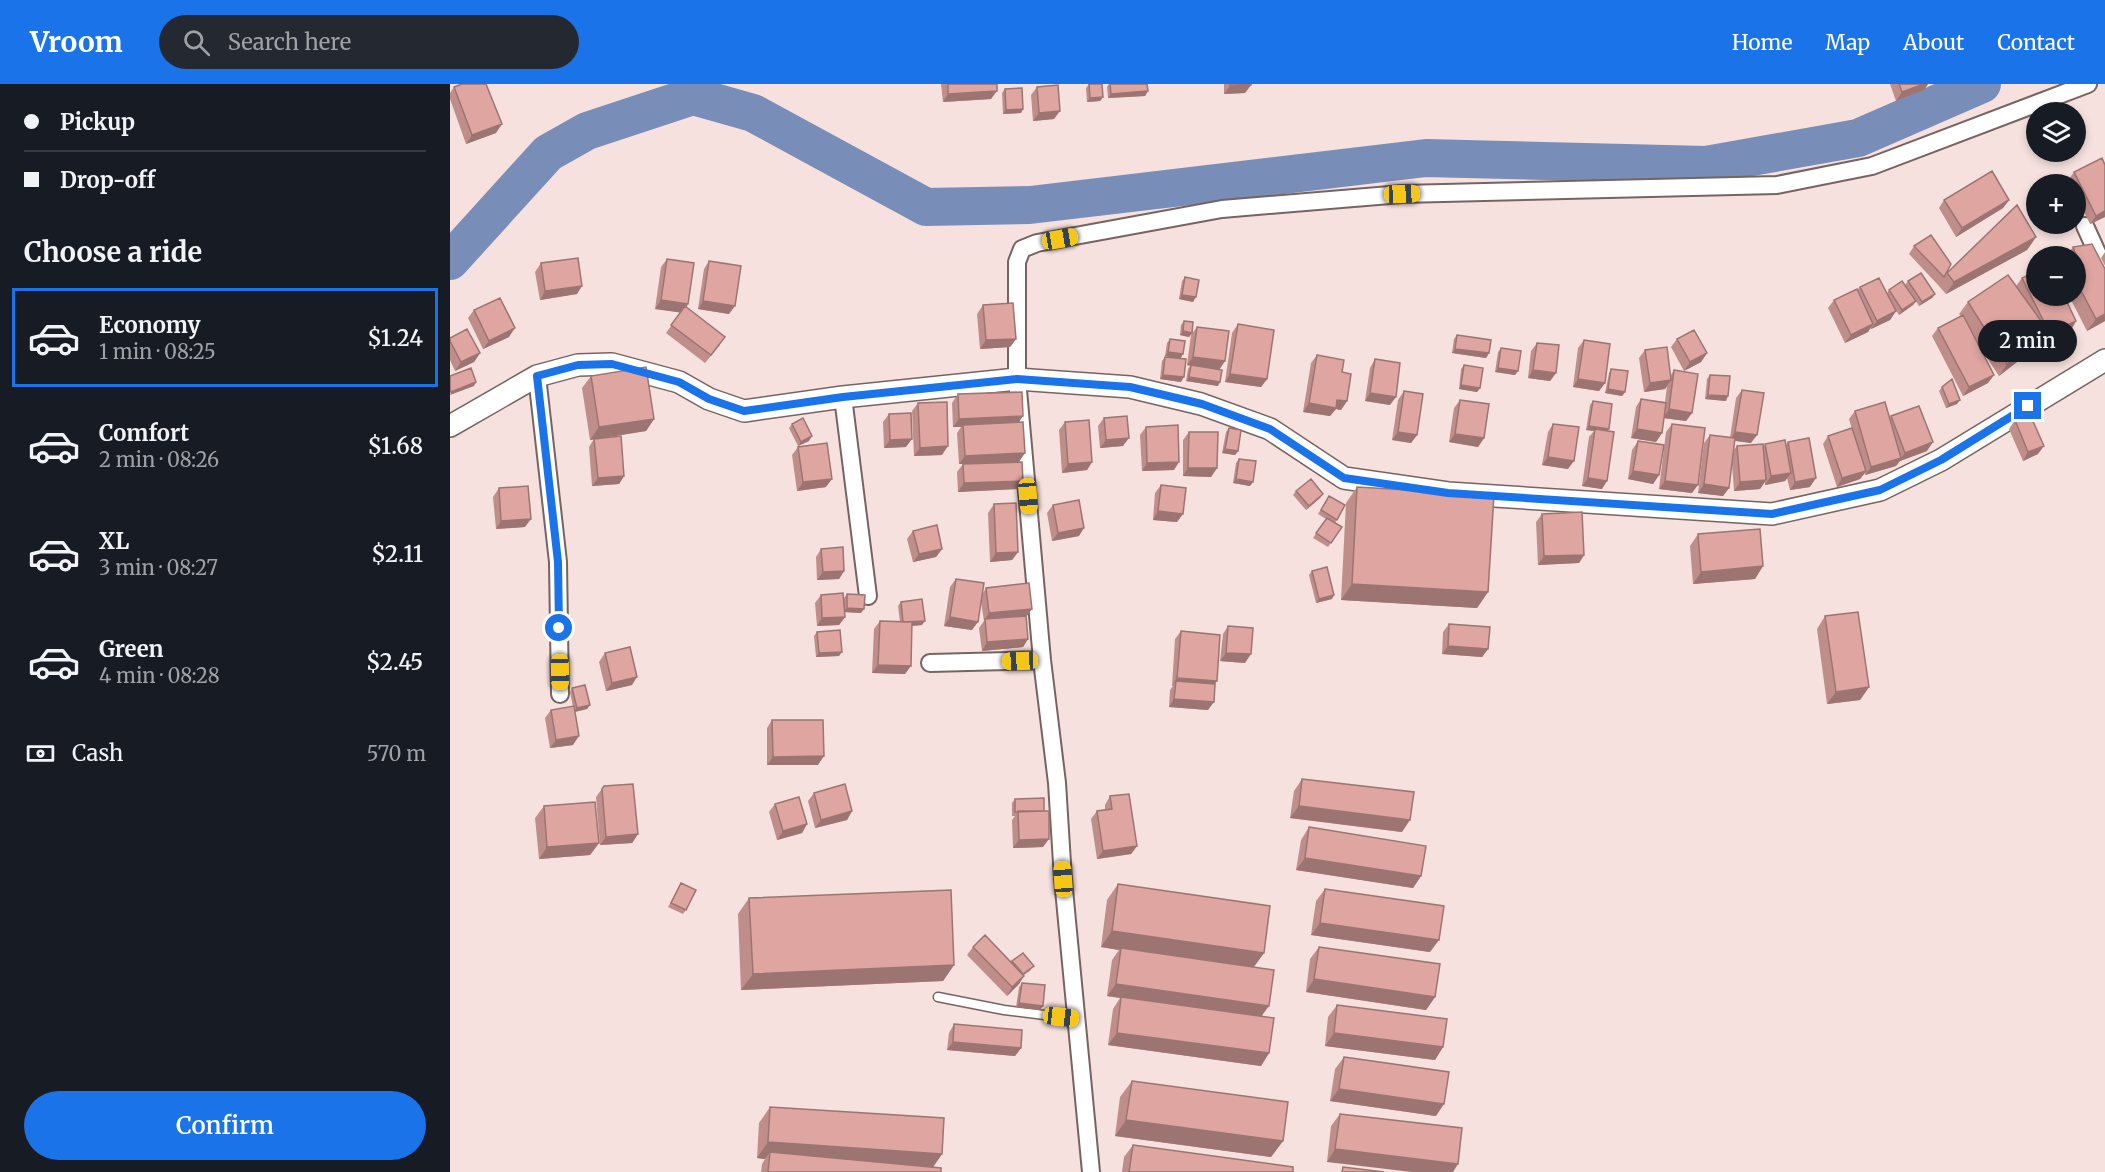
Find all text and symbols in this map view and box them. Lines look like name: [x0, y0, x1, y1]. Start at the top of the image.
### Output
search box: [159, 15, 579, 69]
text: Vroom: [30, 24, 123, 60]
icon: search: [180, 26, 213, 59]
text: Search here: [228, 28, 351, 56]
text: Home: [1732, 29, 1792, 56]
text: Map: [1825, 29, 1870, 56]
text: About: [1903, 29, 1964, 56]
text: Contact: [1997, 29, 2075, 56]
map controls: [2026, 102, 2086, 306]
button: layers: [2026, 102, 2086, 162]
text: Pickup: [60, 108, 135, 136]
text: Drop-off: [60, 166, 155, 194]
button: +: [2026, 174, 2086, 234]
car: [1384, 184, 1420, 204]
car: [1041, 227, 1079, 251]
text: Choose a ride: [24, 235, 202, 269]
button: −: [2026, 246, 2086, 306]
icon: car: [27, 311, 81, 365]
text: Economy: [99, 311, 200, 339]
callout: 2 min: [1978, 319, 2078, 361]
text: $1.24: [367, 324, 423, 352]
text: 2 min: [1999, 328, 2056, 353]
text: 1 min · 08:25: [99, 339, 216, 364]
route end: [2014, 392, 2041, 419]
icon: car: [27, 419, 81, 473]
text: Comfort: [99, 419, 189, 447]
text: $1.68: [367, 432, 423, 460]
text: 2 min · 08:26: [99, 447, 219, 472]
car: [1017, 477, 1039, 515]
icon: car: [27, 527, 81, 581]
text: XL: [99, 527, 129, 555]
text: $2.11: [371, 540, 423, 568]
text: 3 min · 08:27: [99, 555, 218, 580]
route start: [545, 614, 572, 641]
icon: car: [27, 635, 81, 689]
text: Green: [99, 635, 163, 663]
text: $2.45: [366, 648, 423, 676]
car: [1002, 651, 1038, 671]
car: [551, 654, 569, 690]
text: 4 min · 08:28: [99, 663, 220, 688]
icon: cash: [24, 737, 57, 770]
text: Cash: [72, 739, 123, 767]
text: 570 m: [367, 741, 426, 766]
car: [1053, 860, 1073, 898]
car: [1042, 1006, 1080, 1028]
button: Confirm: [24, 1091, 426, 1160]

